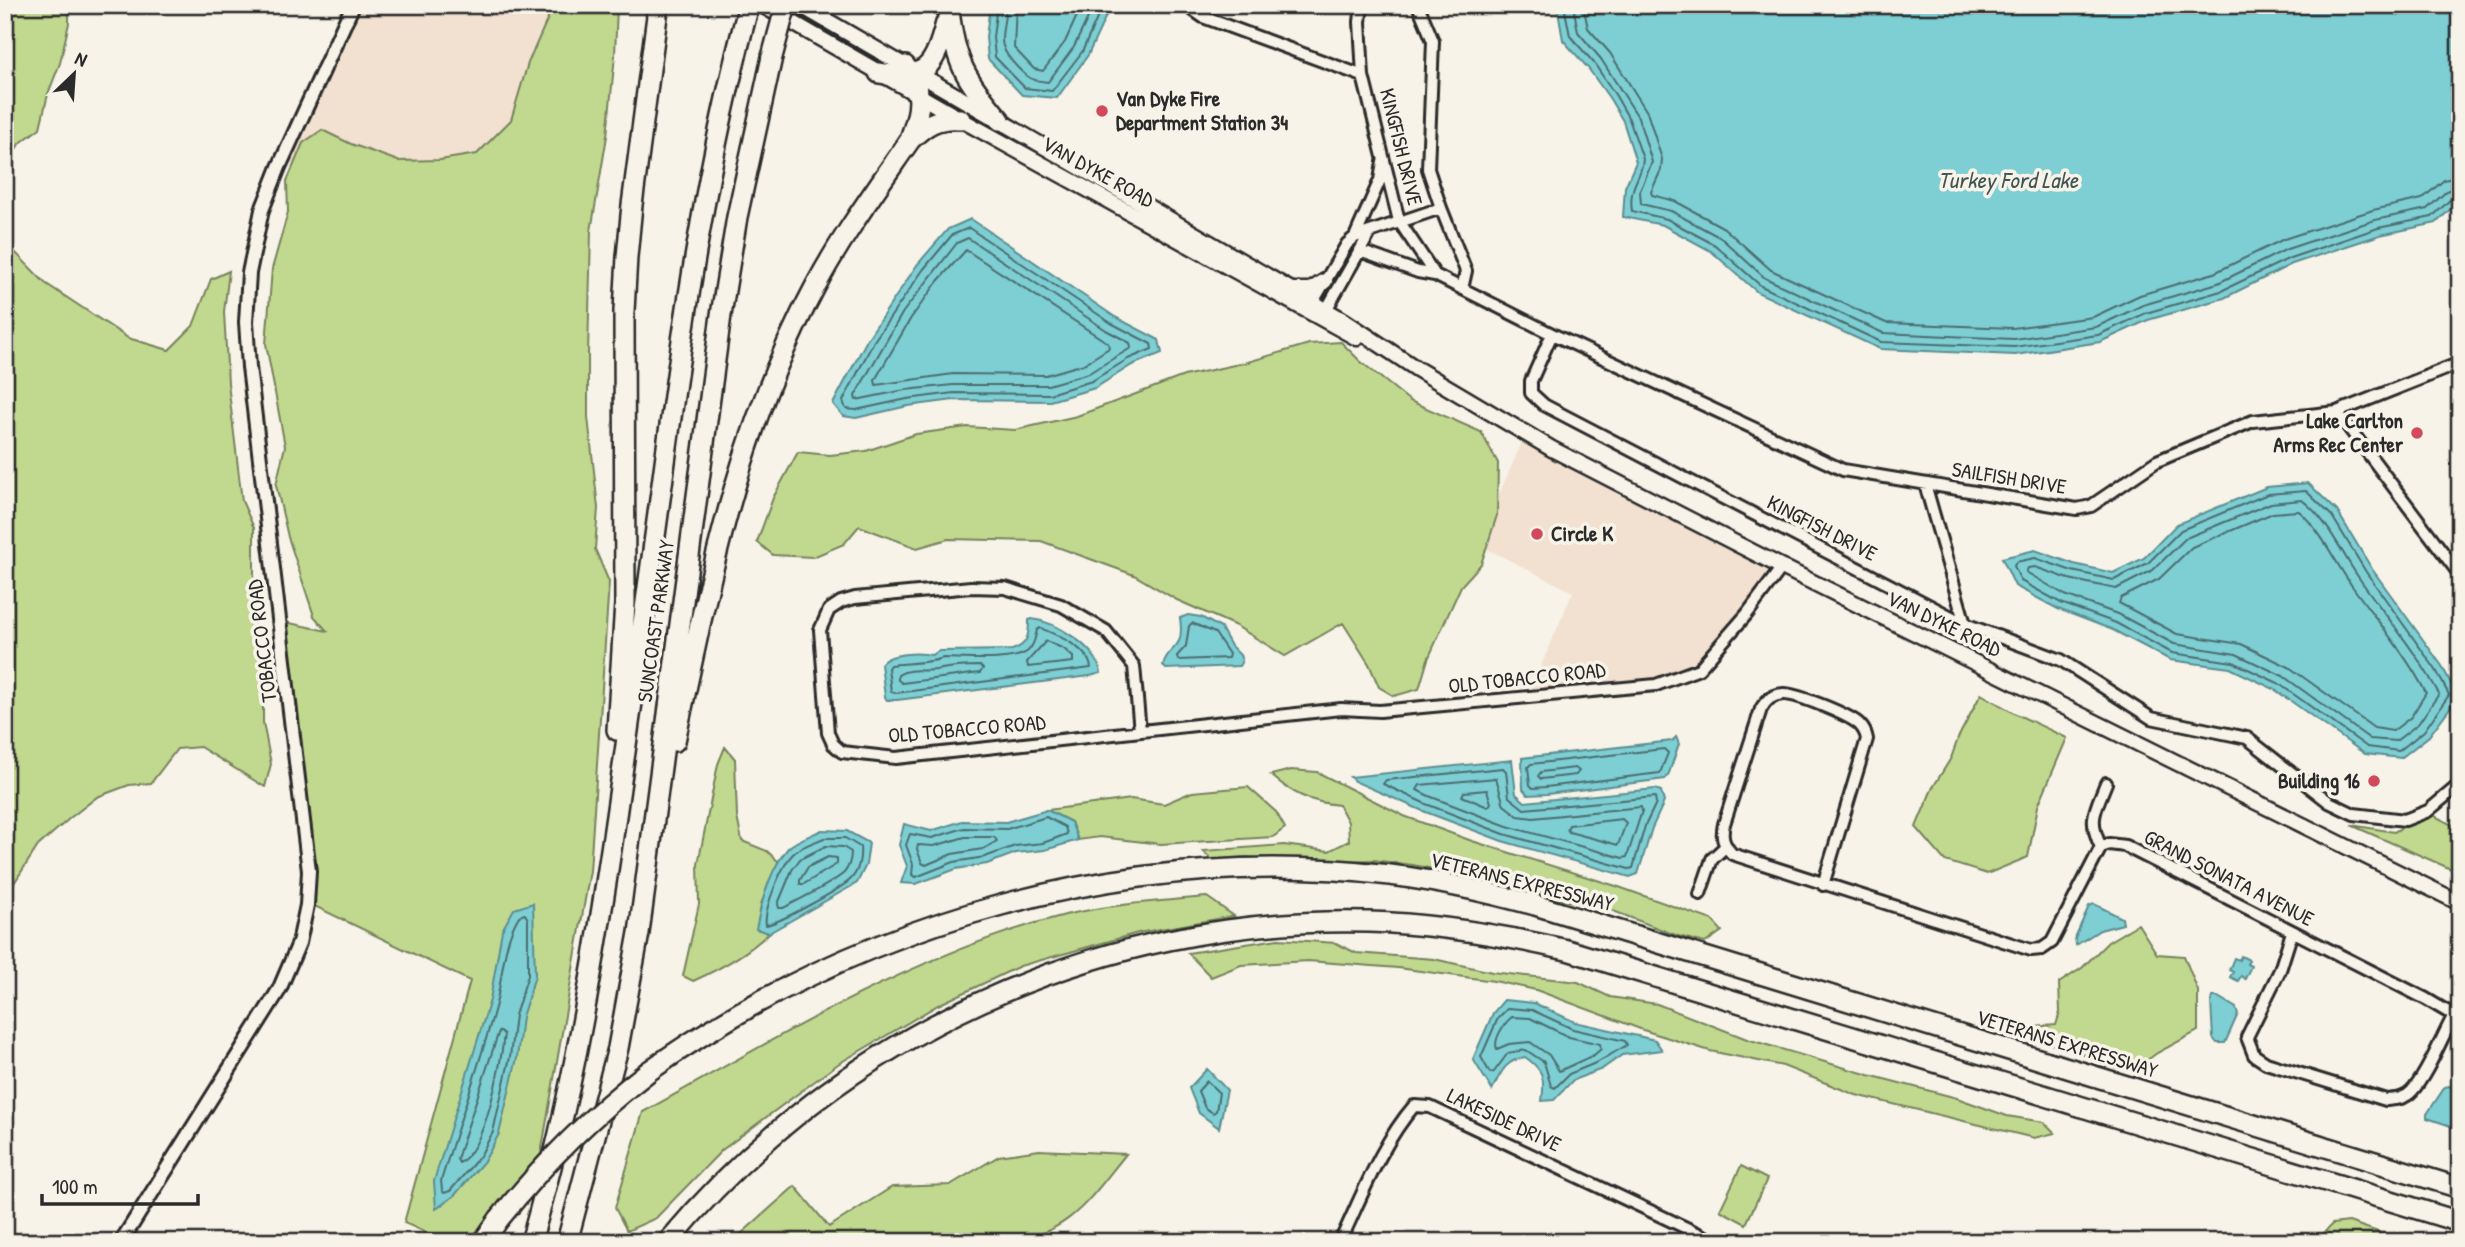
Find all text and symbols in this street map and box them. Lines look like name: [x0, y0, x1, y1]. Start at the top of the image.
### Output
north arrow: [38, 38, 108, 108]
text: N: [71, 45, 91, 73]
place label: Van Dyke Fire Department Station 34: [1116, 84, 1288, 138]
street label: KINGFISH DRIVE: [1373, 85, 1430, 209]
marker: Van Dyke Fire Department Station 34: [1094, 103, 1110, 119]
street label: VAN DYKE ROAD: [1037, 129, 1159, 214]
water label: Turkey Ford Lake: [1938, 164, 2079, 196]
place label: Lake Carlton Arms Rec Center: [2274, 406, 2404, 459]
marker: Lake Carlton Arms Rec Center: [2409, 425, 2425, 441]
street label: SAILFISH DRIVE: [1950, 454, 2068, 501]
street label: KINGFISH DRIVE: [1762, 487, 1882, 568]
place label: Circle K: [1551, 519, 1613, 548]
marker: Circle K: [1529, 526, 1545, 542]
street label: SUNCOAST PARKWAY: [630, 537, 681, 704]
street label: TOBACCO ROAD: [240, 578, 283, 704]
street label: VAN DYKE ROAD: [1882, 583, 2006, 664]
street label: OLD TOBACCO ROAD: [1447, 655, 1607, 700]
street label: OLD TOBACCO ROAD: [887, 707, 1047, 750]
place label: Building 16: [2278, 766, 2361, 796]
marker: Building 16: [2366, 773, 2382, 789]
street label: GRAND SONATA AVENUE: [2139, 822, 2319, 933]
street label: VETERANS EXPRESSWAY: [1427, 845, 1618, 919]
street label: VETERANS EXPRESSWAY: [1973, 1002, 2162, 1085]
street label: LAKESIDE DRIVE: [1443, 1081, 1566, 1159]
scale bar: [42, 1163, 198, 1207]
text: 100 m: [52, 1172, 98, 1201]

